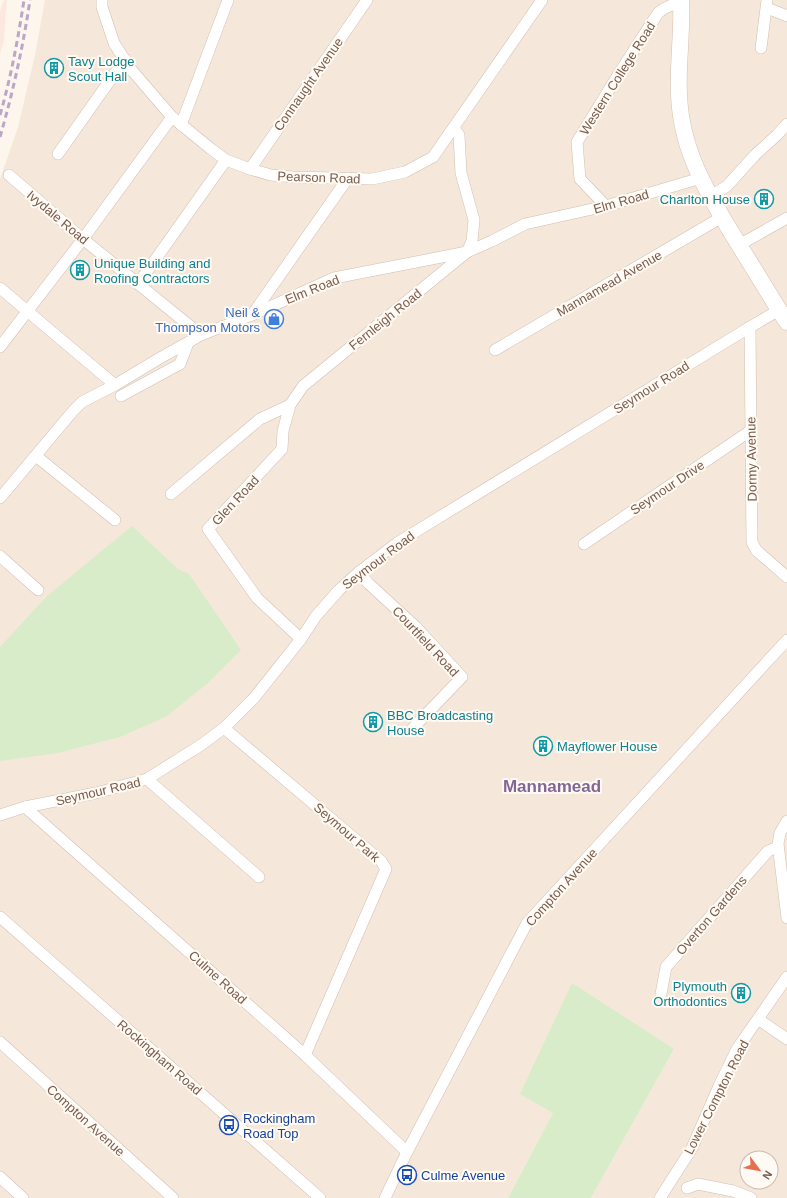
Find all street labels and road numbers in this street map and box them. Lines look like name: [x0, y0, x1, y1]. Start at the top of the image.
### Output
street label: Western College Road: [576, 19, 658, 138]
street label: Connaught Avenue: [271, 35, 346, 134]
street label: Pearson Road: [277, 169, 361, 186]
street label: Elm Road: [592, 186, 651, 217]
street label: Ivydale Road: [24, 187, 92, 248]
street label: Mannamead Avenue: [554, 247, 665, 320]
street label: Elm Road: [283, 272, 341, 307]
street label: Fernleigh Road: [346, 286, 425, 353]
street label: Seymour Road: [611, 358, 692, 417]
street label: Dormy Avenue: [743, 416, 760, 502]
street label: Seymour Drive: [627, 457, 707, 518]
street label: Glen Road: [209, 472, 262, 528]
street label: Seymour Road: [339, 528, 417, 592]
street label: Courtfield Road: [389, 603, 462, 679]
street label: Seymour Road: [54, 774, 142, 809]
street label: Seymour Park: [311, 800, 383, 865]
street label: Compton Avenue: [523, 845, 600, 929]
street label: Overton Gardens: [673, 872, 750, 958]
street label: Culme Road: [186, 948, 250, 1007]
street label: Rockingham Road: [114, 1017, 205, 1098]
street label: Lower Compton Road: [681, 1037, 752, 1157]
street label: Compton Avenue: [44, 1082, 128, 1159]

